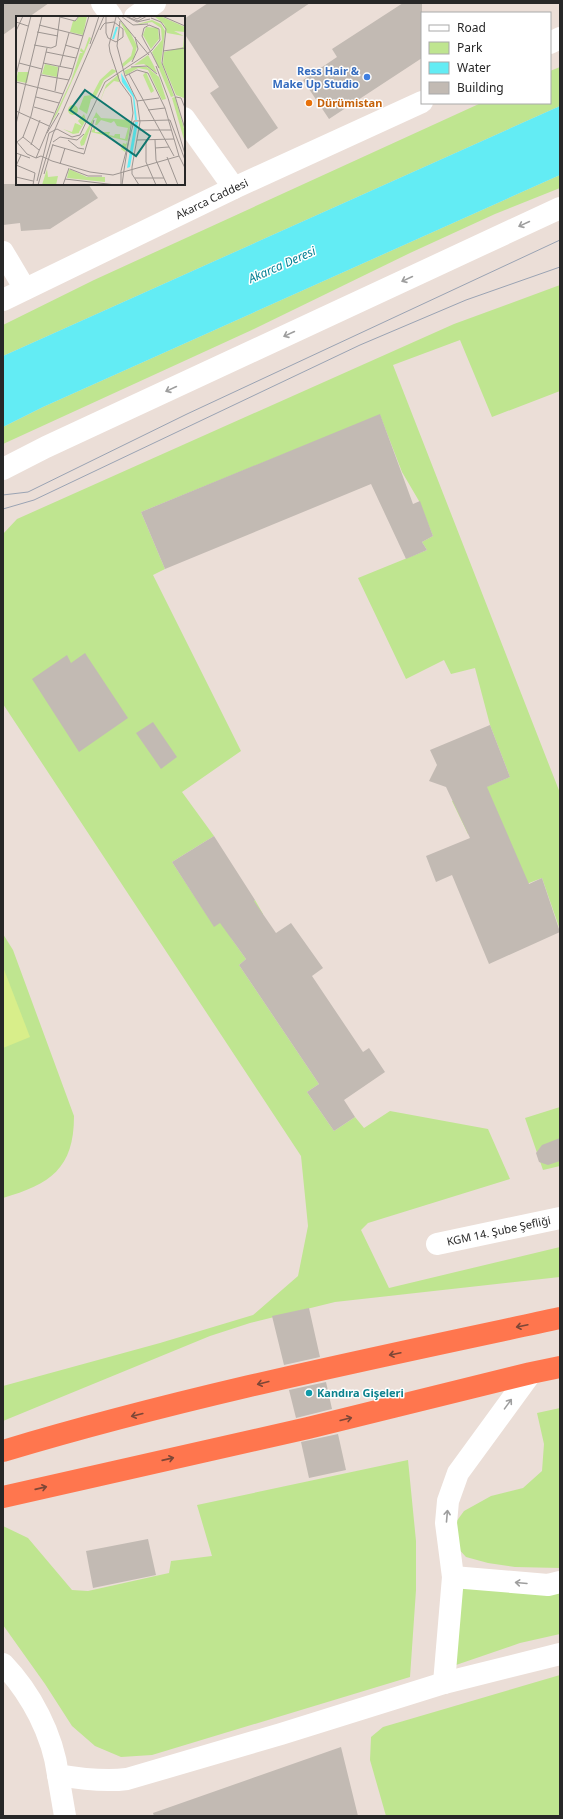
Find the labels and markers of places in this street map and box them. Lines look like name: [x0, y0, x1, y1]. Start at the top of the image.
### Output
place label: Ress Hair & Make Up Studio: [273, 63, 360, 91]
marker: Ress Hair & Make Up Studio: [362, 72, 372, 82]
place label: Dürümistan: [317, 95, 382, 110]
marker: Dürümistan: [304, 98, 314, 108]
place label: Kandıra Gişeleri: [317, 1385, 404, 1400]
marker: Kandıra Gişeleri: [304, 1388, 314, 1398]

